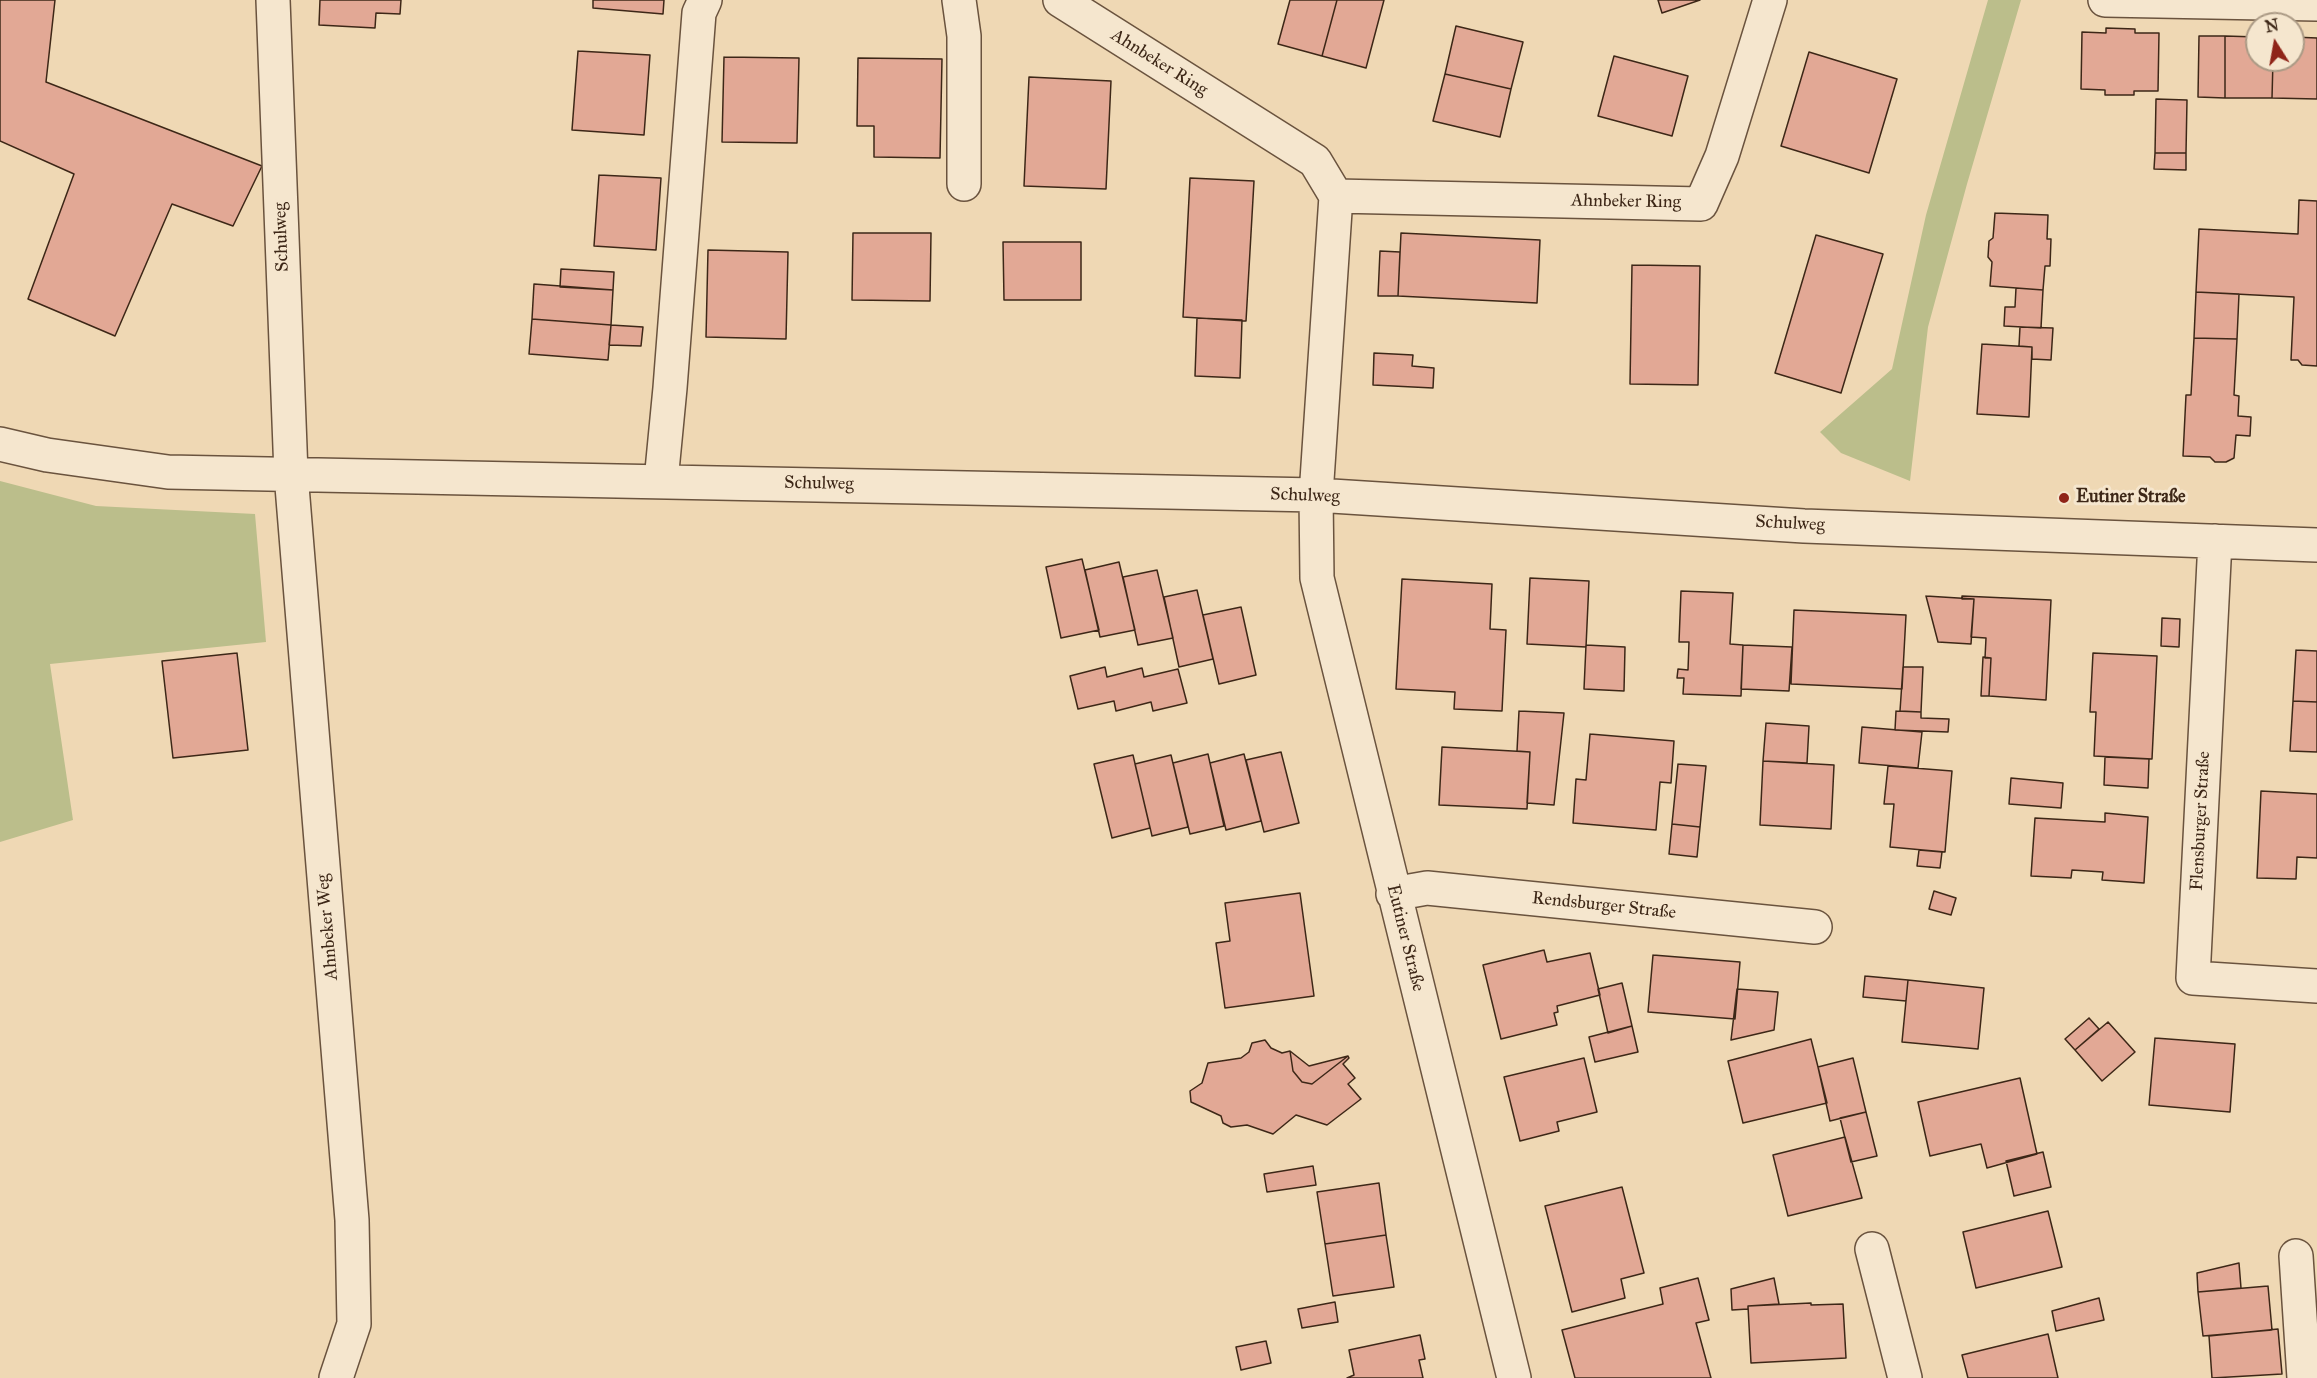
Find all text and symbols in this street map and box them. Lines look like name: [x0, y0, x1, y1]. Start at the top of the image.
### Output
north arrow: [2245, 12, 2305, 72]
text: N: [2263, 15, 2280, 36]
street label: Ahnbeker Ring: [1107, 25, 1211, 101]
street label: Ahnbeker Ring: [1571, 190, 1681, 214]
street label: Schulweg: [270, 202, 294, 272]
street label: Schulweg: [784, 473, 854, 495]
street label: Schulweg: [1270, 484, 1340, 508]
place label: Eutiner Straße: [2076, 487, 2186, 509]
marker: Eutiner Straße: [2057, 491, 2071, 505]
street label: Schulweg: [1755, 511, 1825, 537]
street label: Flensburger Straße: [2187, 751, 2215, 891]
street label: Ahnbeker Weg: [313, 873, 343, 981]
street label: Eutiner Straße: [1381, 882, 1429, 994]
street label: Rendsburger Straße: [1531, 888, 1677, 924]

